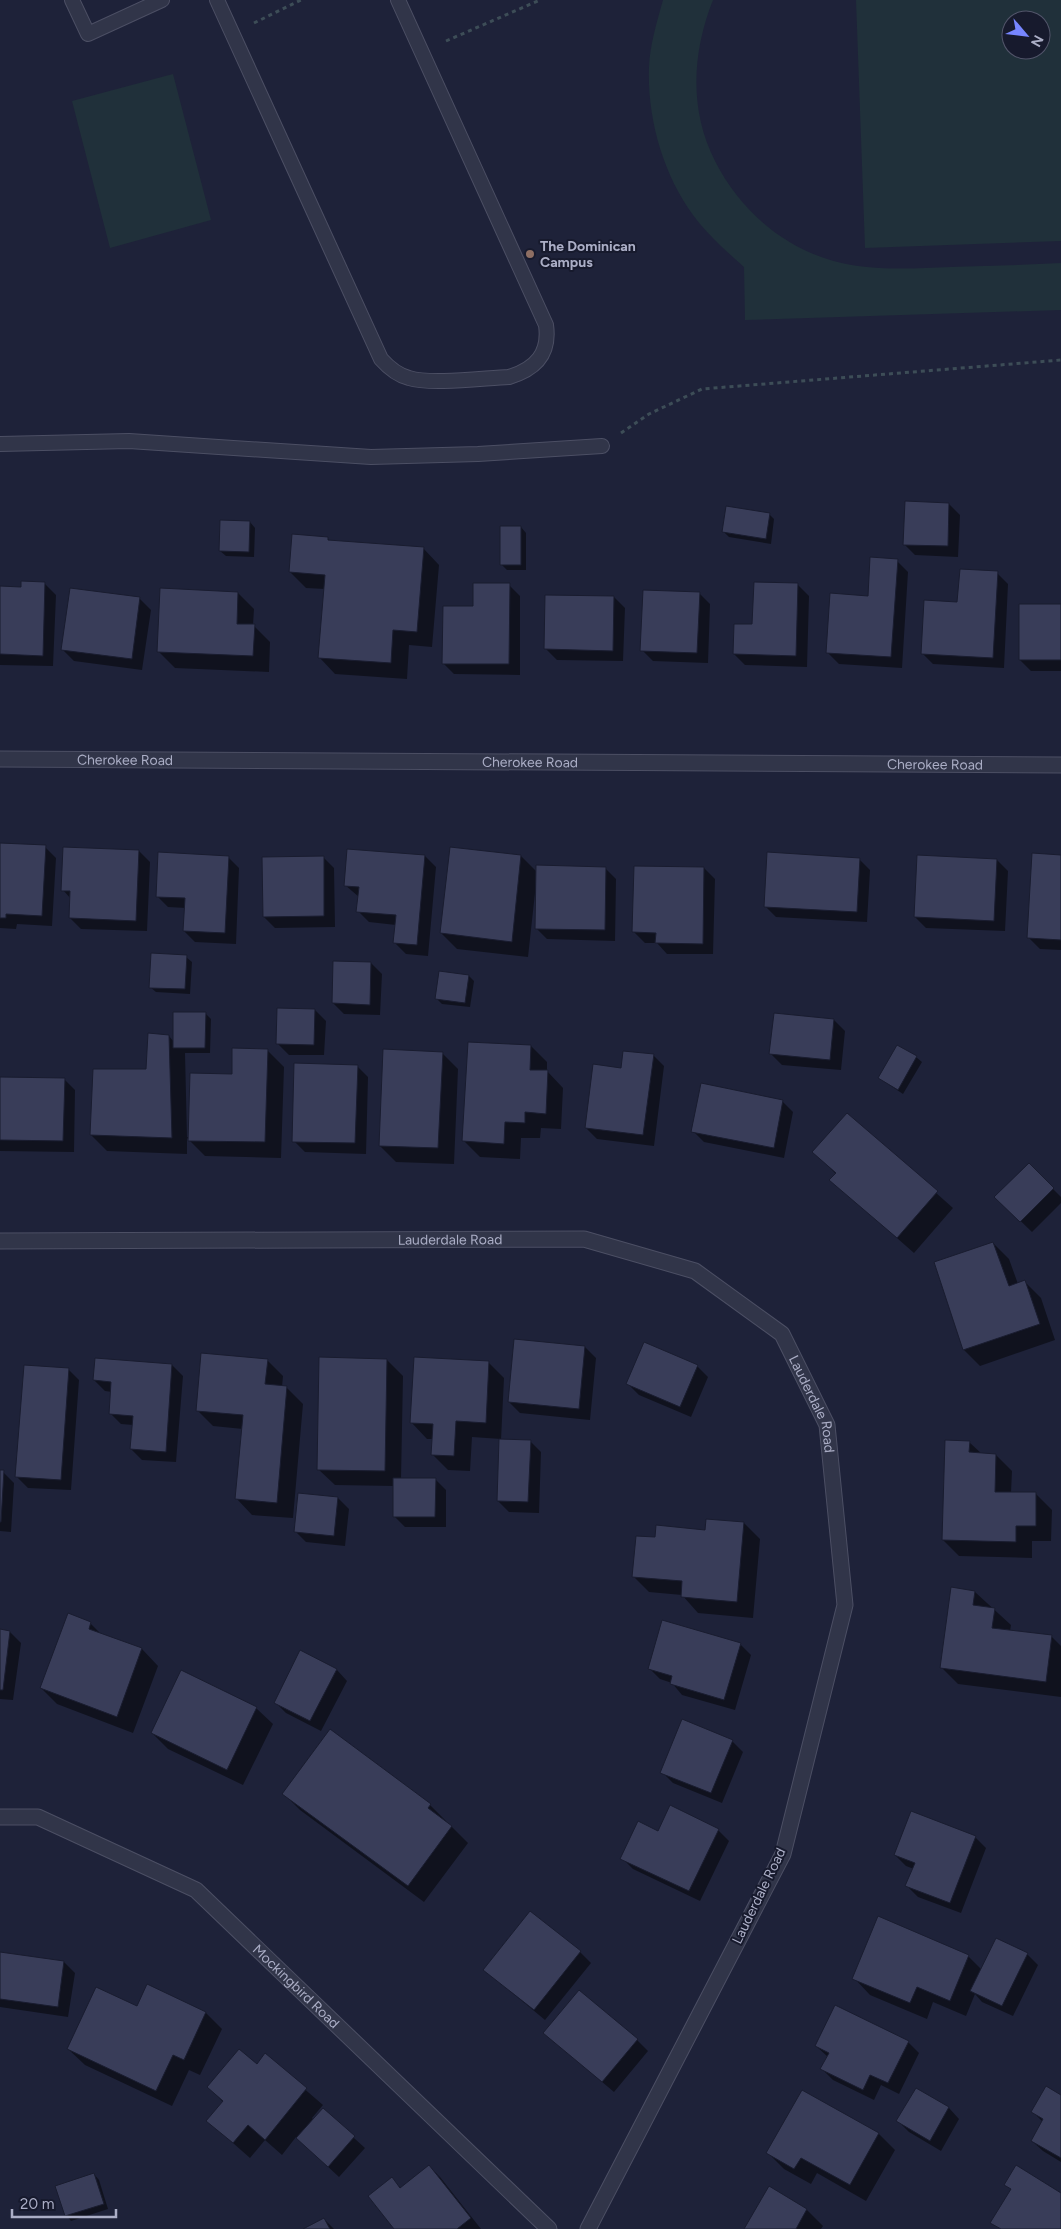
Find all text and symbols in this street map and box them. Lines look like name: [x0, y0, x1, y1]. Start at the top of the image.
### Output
north arrow: [1001, 10, 1051, 60]
text: N: [1027, 32, 1047, 50]
place label: The Dominican Campus: [540, 238, 636, 271]
marker: The Dominican Campus: [524, 248, 536, 260]
street label: Cherokee Road: [77, 751, 173, 768]
street label: Cherokee Road: [482, 753, 578, 771]
street label: Cherokee Road: [887, 756, 983, 773]
street label: Lauderdale Road: [398, 1231, 502, 1248]
street label: Lauderdale Road: [785, 1352, 838, 1454]
street label: Lauderdale Road: [728, 1845, 790, 1947]
street label: Mockingbird Road: [249, 1941, 343, 2032]
scale bar: [12, 2186, 116, 2218]
text: 20 m: [20, 2195, 54, 2213]

